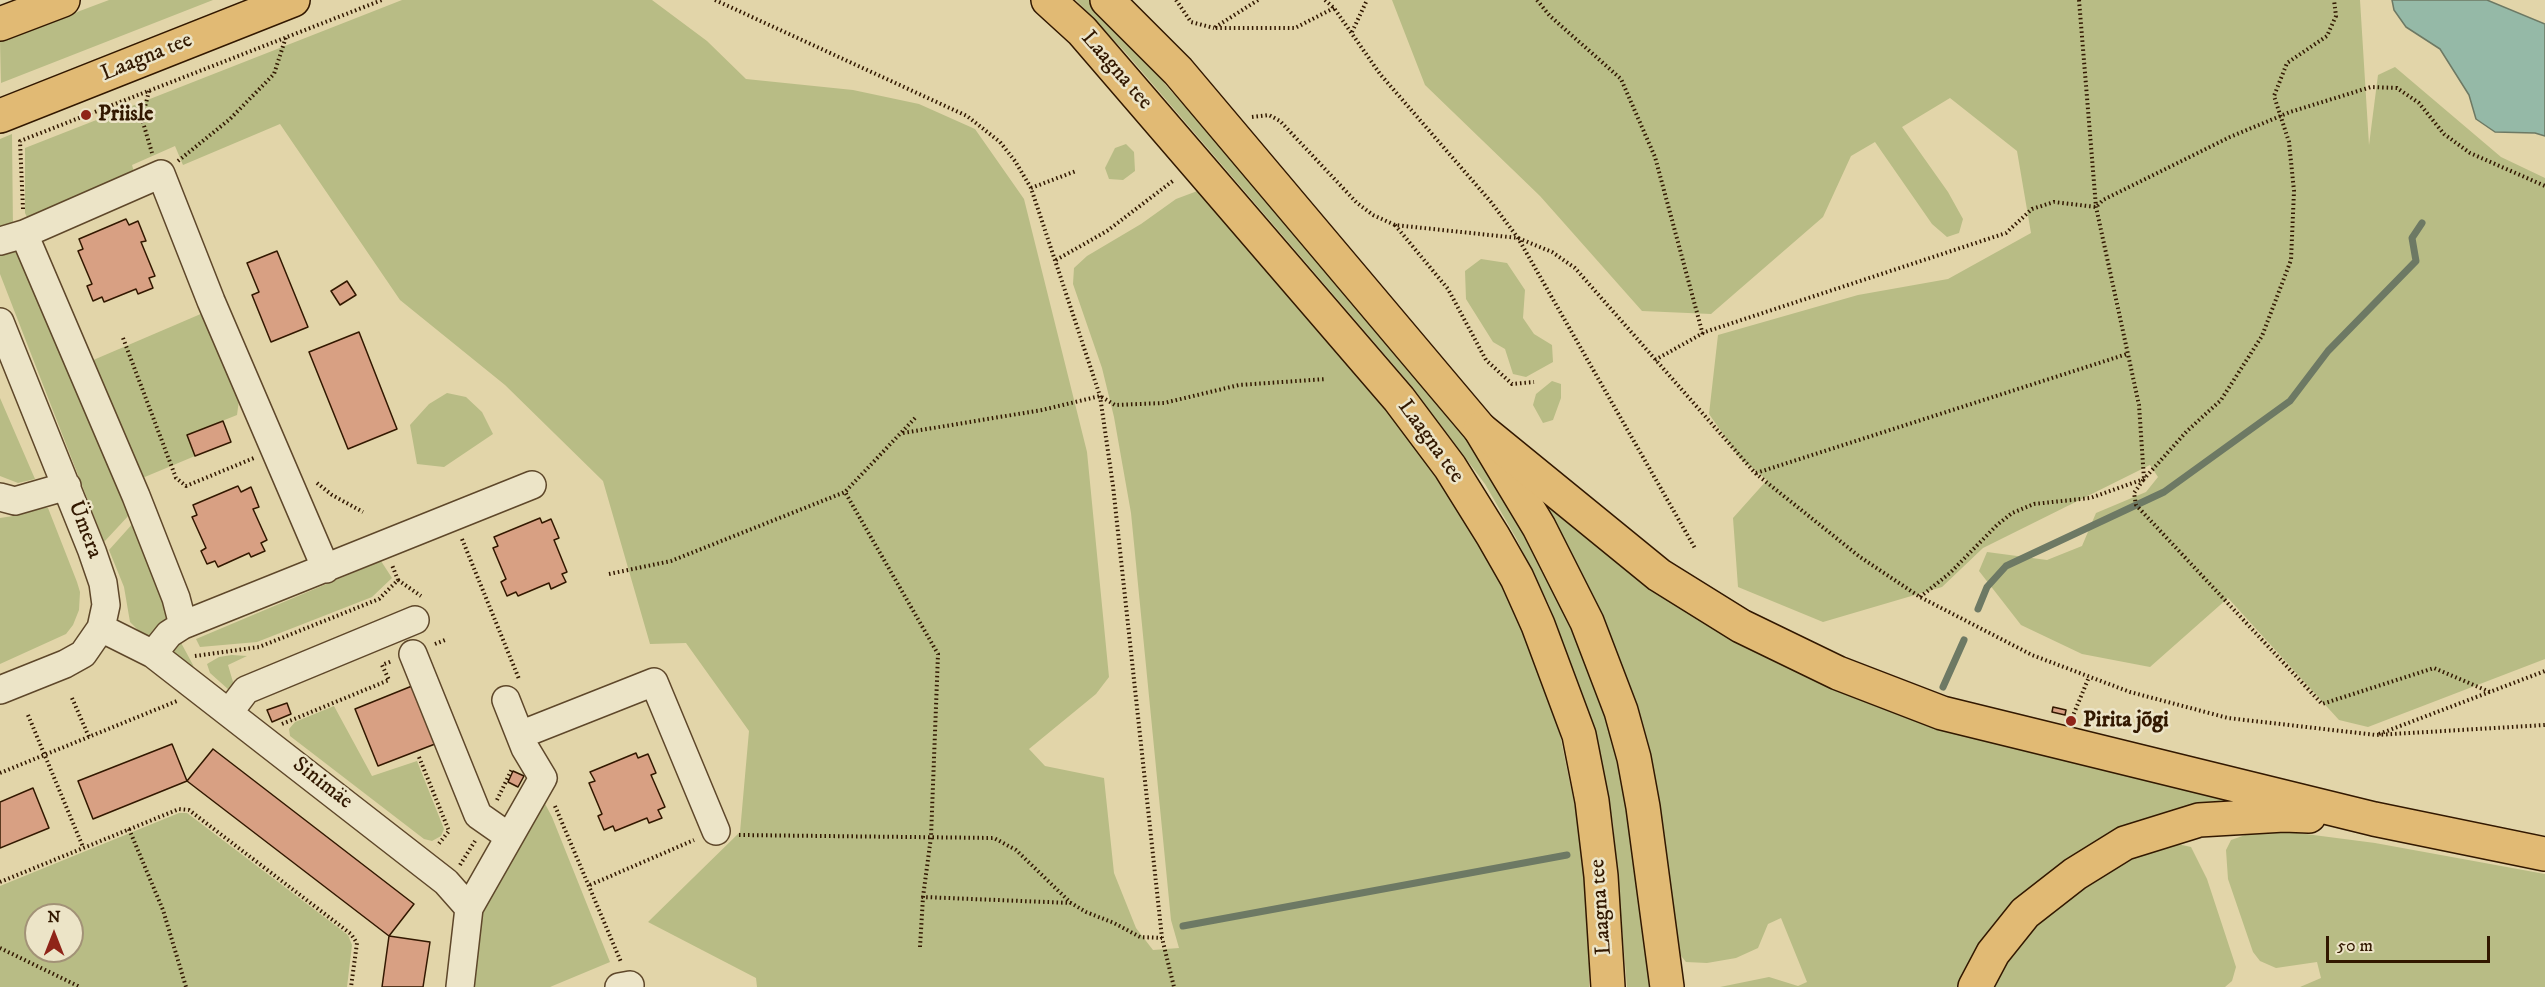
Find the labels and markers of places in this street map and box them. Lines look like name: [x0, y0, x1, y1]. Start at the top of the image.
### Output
place label: Priisle: [98, 102, 153, 128]
marker: Priisle: [79, 108, 93, 122]
place label: Pirita jõgi: [2083, 708, 2169, 734]
marker: Pirita jõgi: [2064, 714, 2078, 728]

